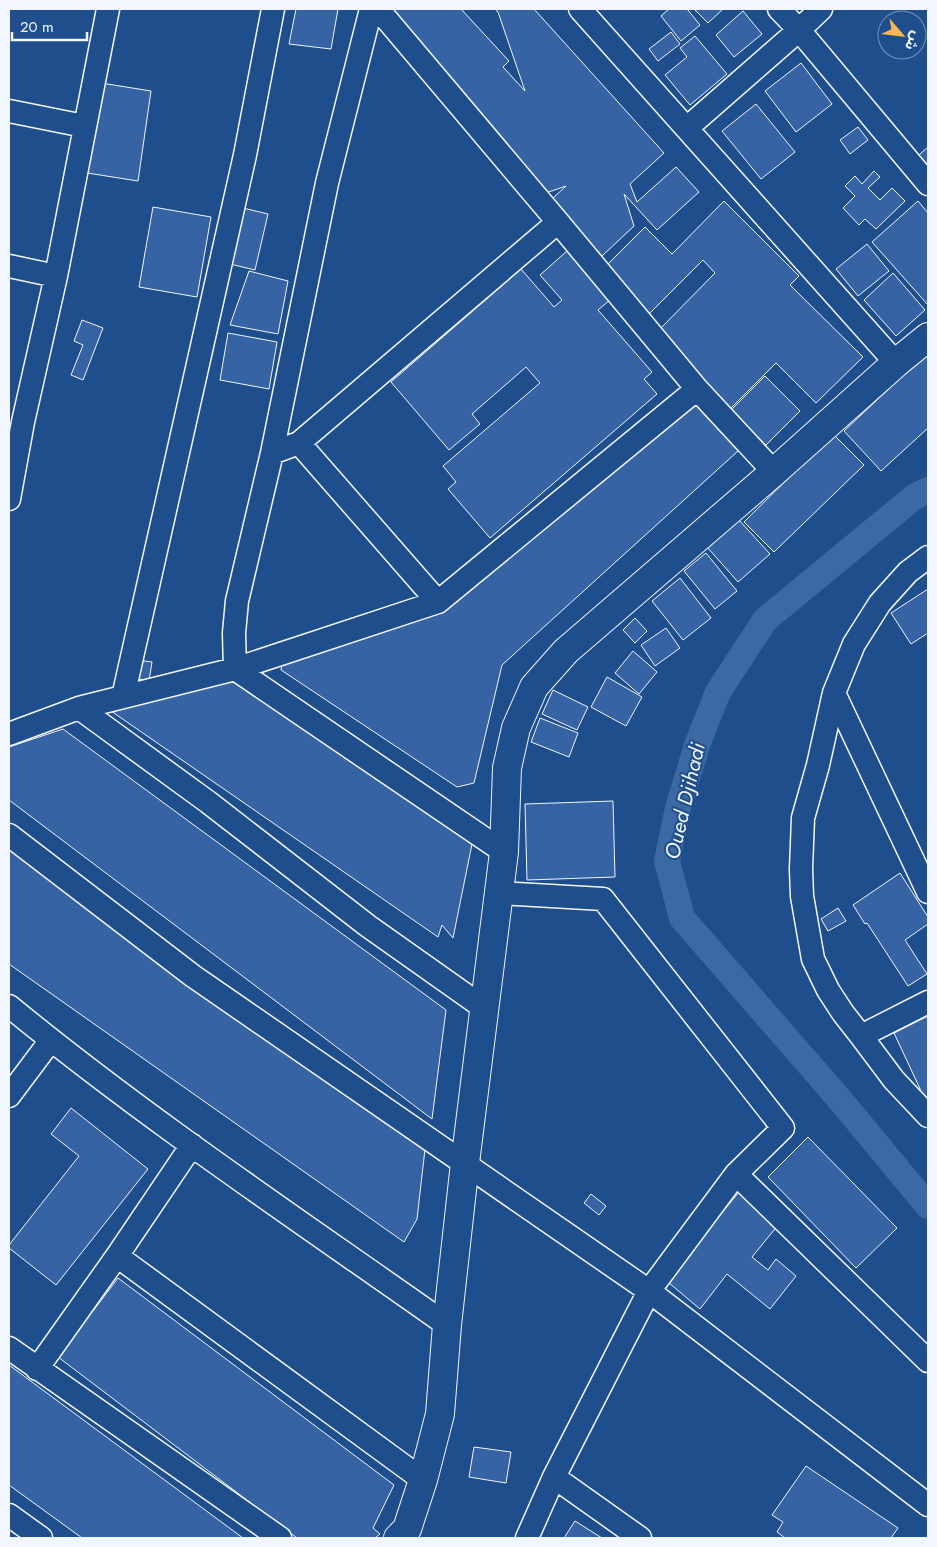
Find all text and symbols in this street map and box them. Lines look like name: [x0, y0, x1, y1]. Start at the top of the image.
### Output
scale bar: [12, 10, 88, 42]
north arrow: [877, 10, 927, 60]
text: 20 m: [20, 16, 54, 38]
text: ش: [900, 28, 927, 54]
water label: Oued Djihadi: [657, 739, 713, 862]

